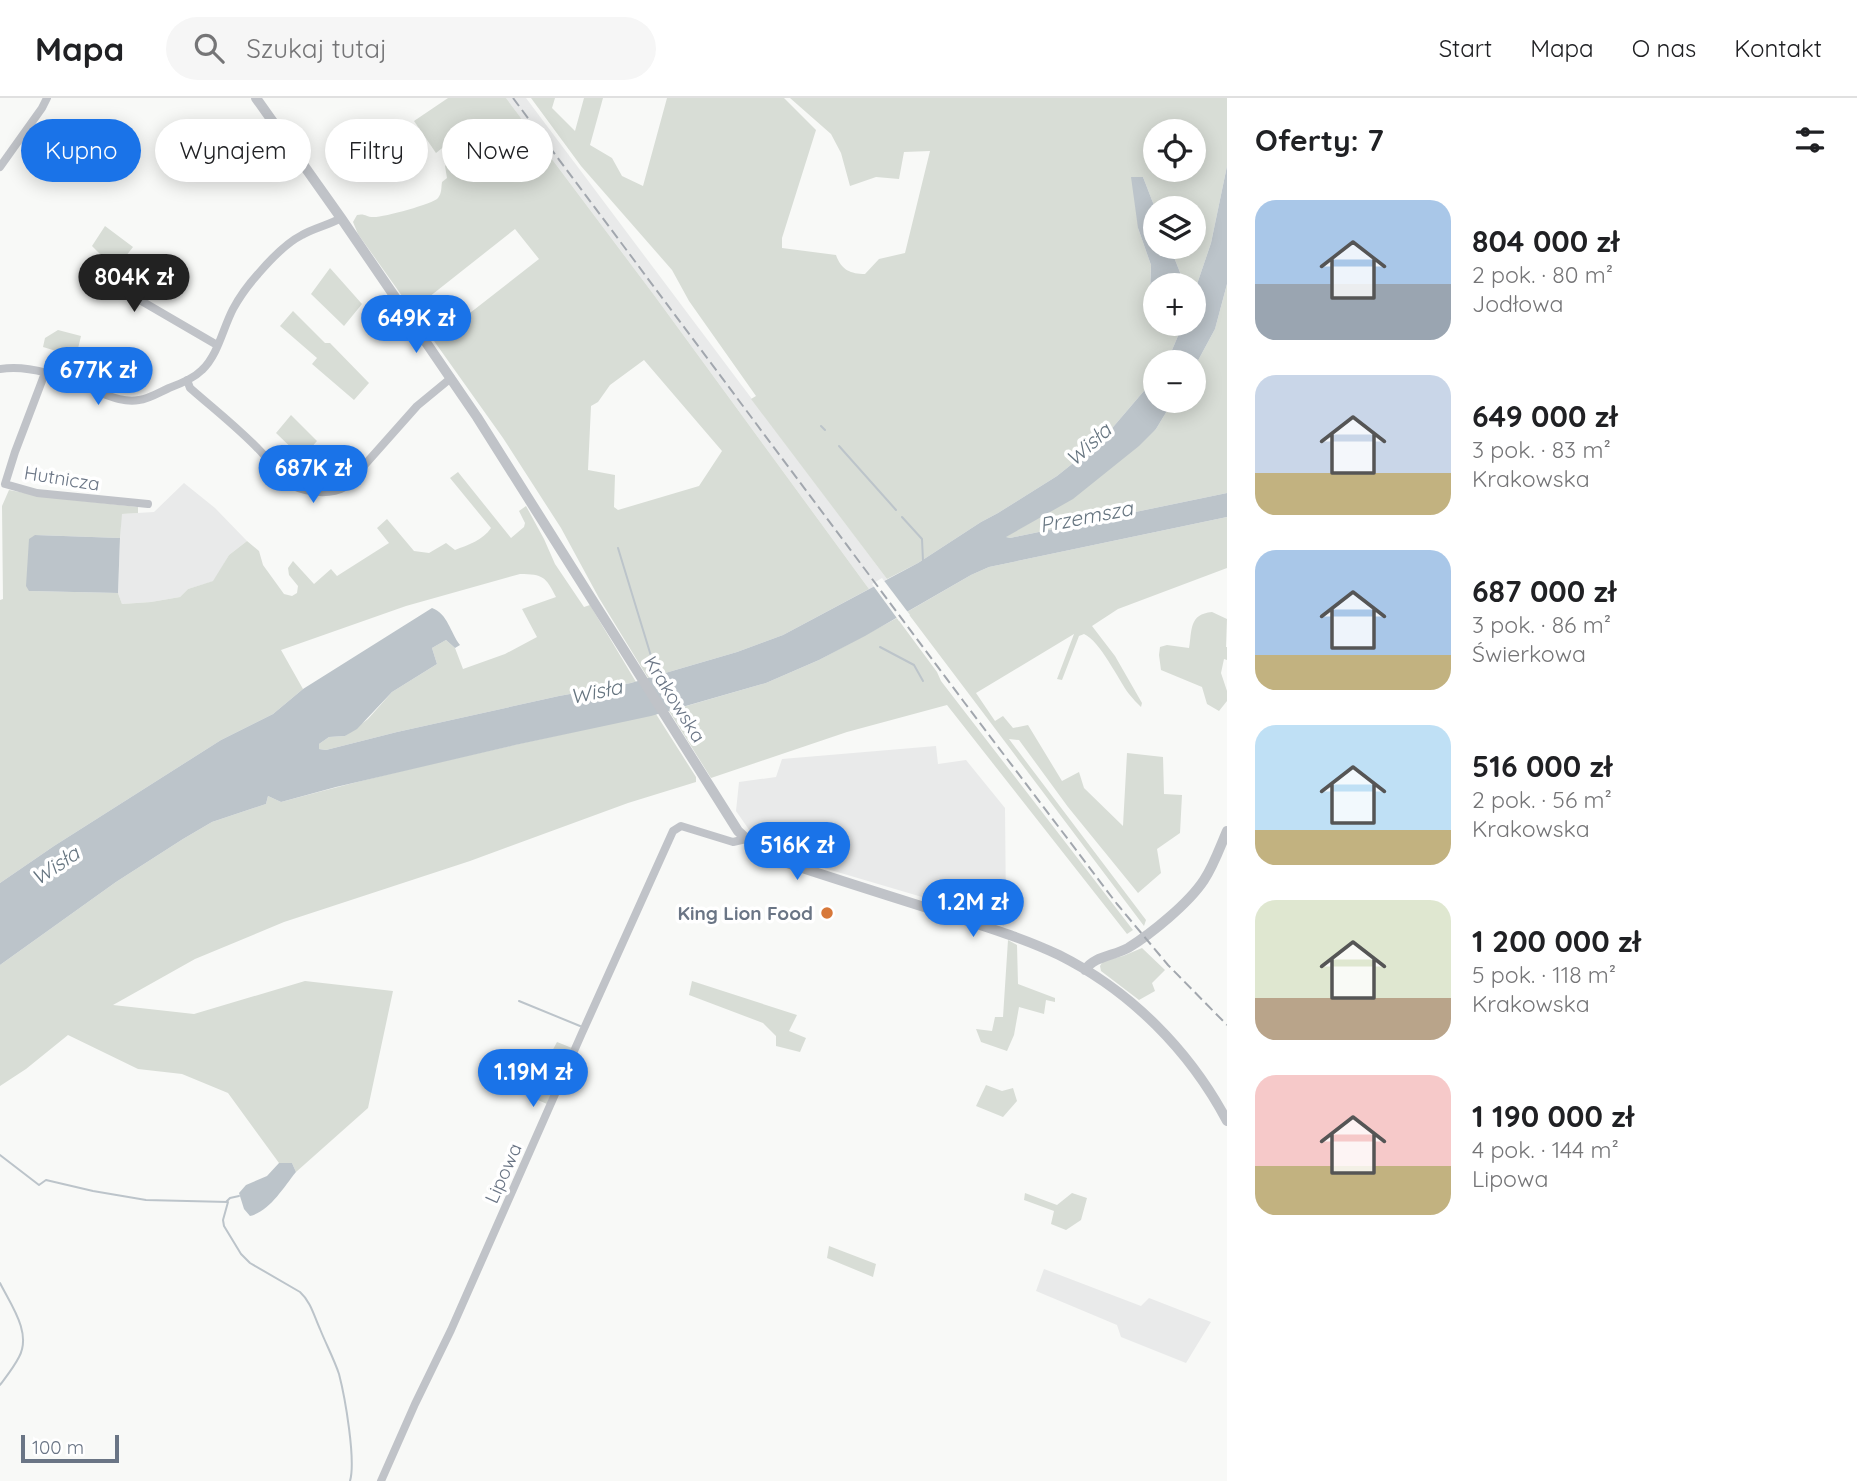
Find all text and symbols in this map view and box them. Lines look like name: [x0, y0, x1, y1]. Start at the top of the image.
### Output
search box: [166, 17, 656, 80]
text: Mapa: [35, 28, 124, 69]
icon: search: [190, 29, 228, 67]
text: Szukaj tutaj: [246, 32, 387, 65]
text: Start: [1439, 33, 1492, 63]
text: Mapa: [1530, 33, 1594, 63]
text: O nas: [1632, 33, 1696, 63]
text: Kontakt: [1734, 33, 1822, 63]
chip: Kupno: [21, 119, 141, 182]
chip: Wynajem: [155, 119, 311, 182]
chip: Filtry: [325, 119, 428, 182]
chip: Nowe: [442, 119, 553, 182]
map controls: [1143, 119, 1206, 413]
button: locate: [1143, 119, 1206, 182]
text: Oferty: 7: [1255, 121, 1384, 159]
icon: filters: [1791, 121, 1829, 159]
button: layers: [1143, 196, 1206, 259]
text: 804 000 zł: [1472, 222, 1619, 260]
icon: home: [1311, 228, 1395, 312]
pin: 804K zł: [69, 254, 199, 314]
text: 2 pok. · 80 m²: [1472, 260, 1613, 289]
text: 804K zł: [94, 262, 174, 291]
button: +: [1143, 273, 1206, 336]
text: Jodłowa: [1472, 289, 1564, 318]
pin: 649K zł: [351, 296, 481, 355]
text: 649K zł: [377, 303, 455, 332]
pin: 677K zł: [33, 348, 163, 407]
button: −: [1143, 350, 1206, 413]
text: 677K zł: [60, 355, 136, 384]
text: 649 000 zł: [1472, 397, 1617, 435]
icon: home: [1311, 403, 1395, 487]
water label: Wisła: [1060, 416, 1117, 471]
text: 3 pok. · 83 m²: [1472, 435, 1611, 464]
pin: 687K zł: [248, 446, 378, 505]
text: 687K zł: [275, 453, 351, 482]
street label: Hutnicza: [22, 460, 102, 496]
text: Krakowska: [1472, 464, 1590, 493]
water label: Przemsza: [1037, 494, 1136, 538]
text: 687 000 zł: [1472, 572, 1616, 610]
icon: home: [1311, 578, 1395, 662]
text: 3 pok. · 86 m²: [1472, 610, 1611, 639]
text: Świerkowa: [1472, 639, 1586, 668]
street label: Krakowska: [639, 651, 711, 747]
water label: Wisła: [568, 673, 625, 709]
text: 516 000 zł: [1472, 747, 1612, 785]
icon: home: [1311, 753, 1395, 837]
text: 2 pok. · 56 m²: [1472, 785, 1612, 814]
text: Krakowska: [1472, 814, 1590, 843]
pin: 516K zł: [732, 822, 862, 882]
text: 516K zł: [760, 830, 834, 859]
water label: Wisła: [26, 839, 85, 890]
pin: 1.2M zł: [908, 880, 1038, 939]
text: 1.2M zł: [938, 887, 1008, 916]
place label: King Lion Food: [678, 901, 813, 925]
marker: King Lion Food: [819, 905, 835, 921]
text: 1 200 000 zł: [1472, 922, 1641, 960]
icon: home: [1311, 928, 1395, 1012]
text: 5 pok. · 118 m²: [1472, 960, 1616, 989]
text: Krakowska: [1472, 989, 1590, 1018]
pin: 1.19M zł: [461, 1049, 605, 1109]
text: 1.19M zł: [494, 1057, 572, 1086]
text: 1 190 000 zł: [1472, 1097, 1634, 1135]
icon: home: [1311, 1103, 1395, 1187]
text: 4 pok. · 144 m²: [1472, 1135, 1619, 1164]
street label: Lipowa: [479, 1139, 527, 1207]
text: Lipowa: [1472, 1164, 1548, 1193]
scale bar: [21, 1432, 119, 1464]
text: 100 m: [32, 1435, 84, 1459]

